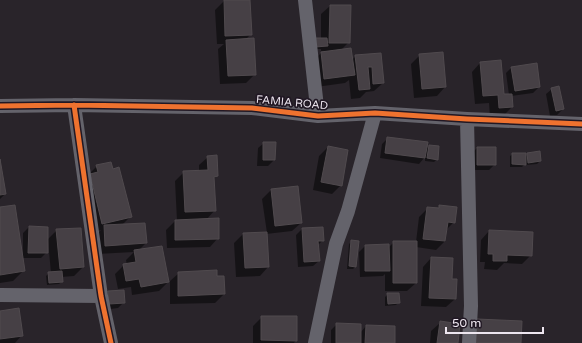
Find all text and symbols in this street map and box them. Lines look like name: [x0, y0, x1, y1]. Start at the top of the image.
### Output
street label: FAMIA ROAD: [255, 93, 328, 112]
scale bar: [446, 309, 543, 335]
text: 50 m: [452, 316, 481, 330]

